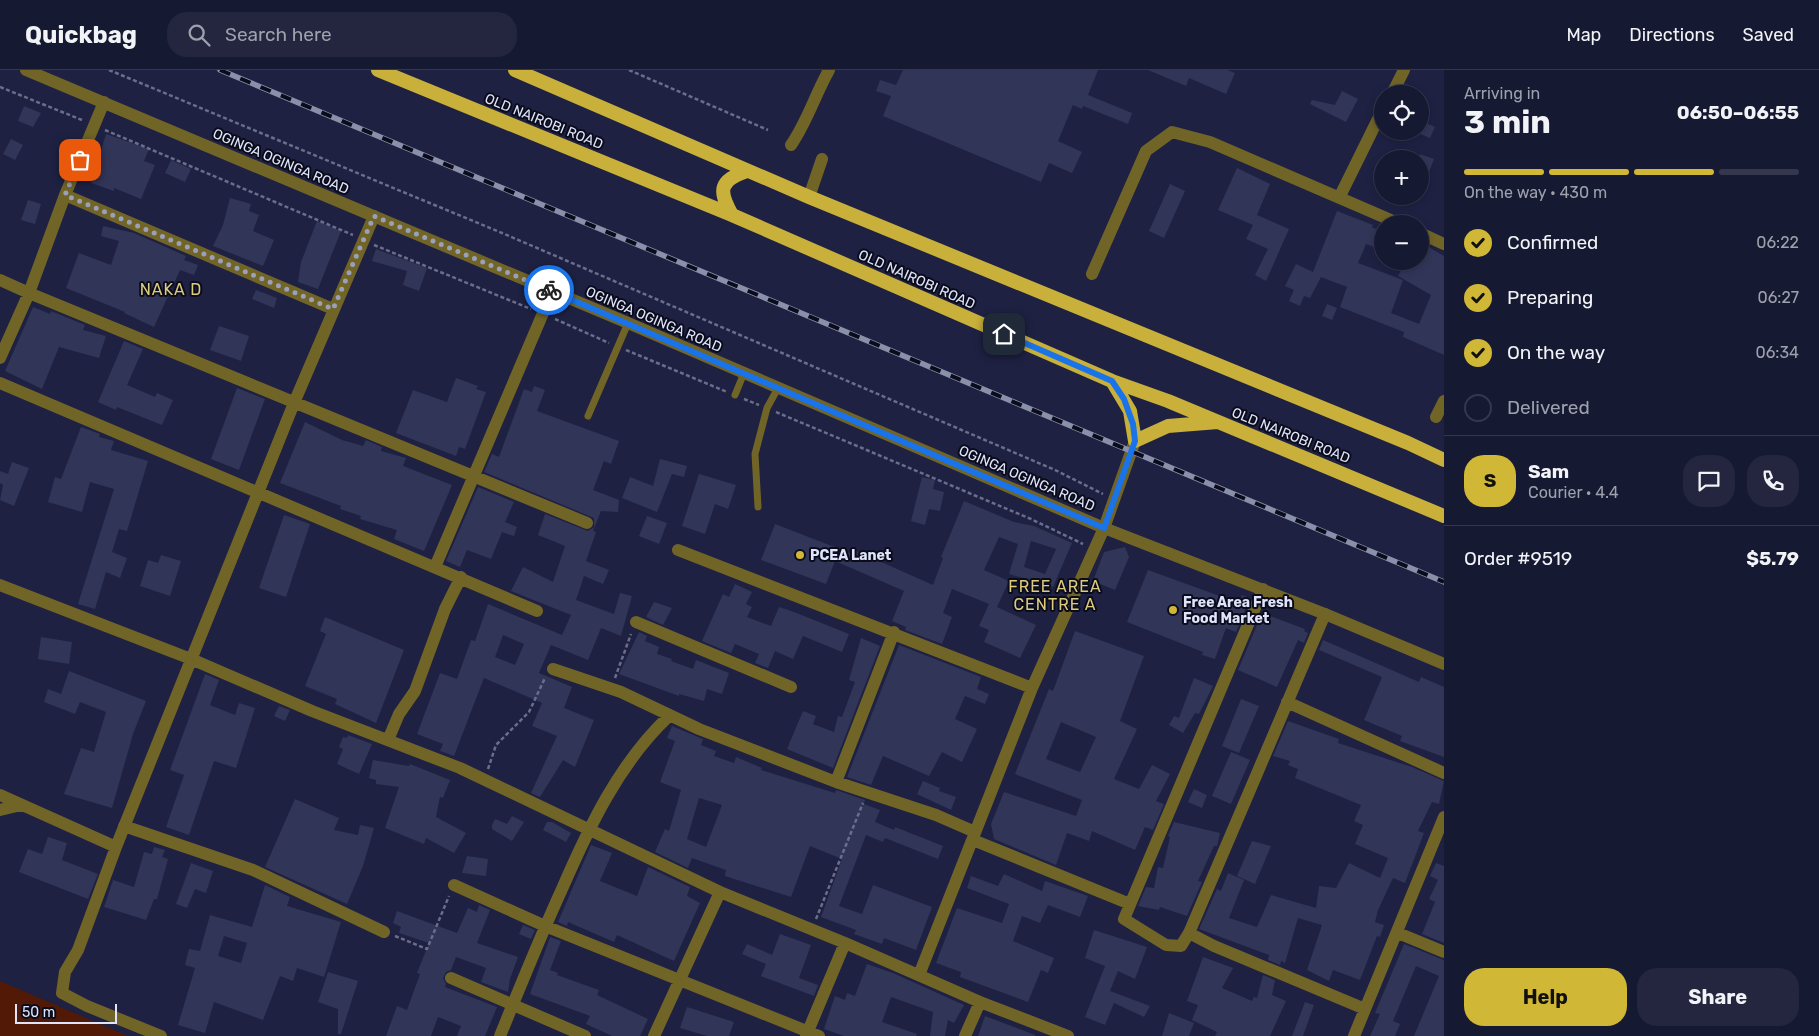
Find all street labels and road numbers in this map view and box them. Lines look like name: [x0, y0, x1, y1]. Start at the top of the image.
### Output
street label: OLD NAIROBI ROAD: [482, 90, 605, 153]
street label: OGINGA OGINGA ROAD: [210, 125, 351, 198]
street label: OLD NAIROBI ROAD: [856, 246, 978, 313]
street label: OGINGA OGINGA ROAD: [583, 283, 724, 356]
street label: OLD NAIROBI ROAD: [1229, 404, 1352, 467]
street label: OGINGA OGINGA ROAD: [956, 442, 1097, 515]

